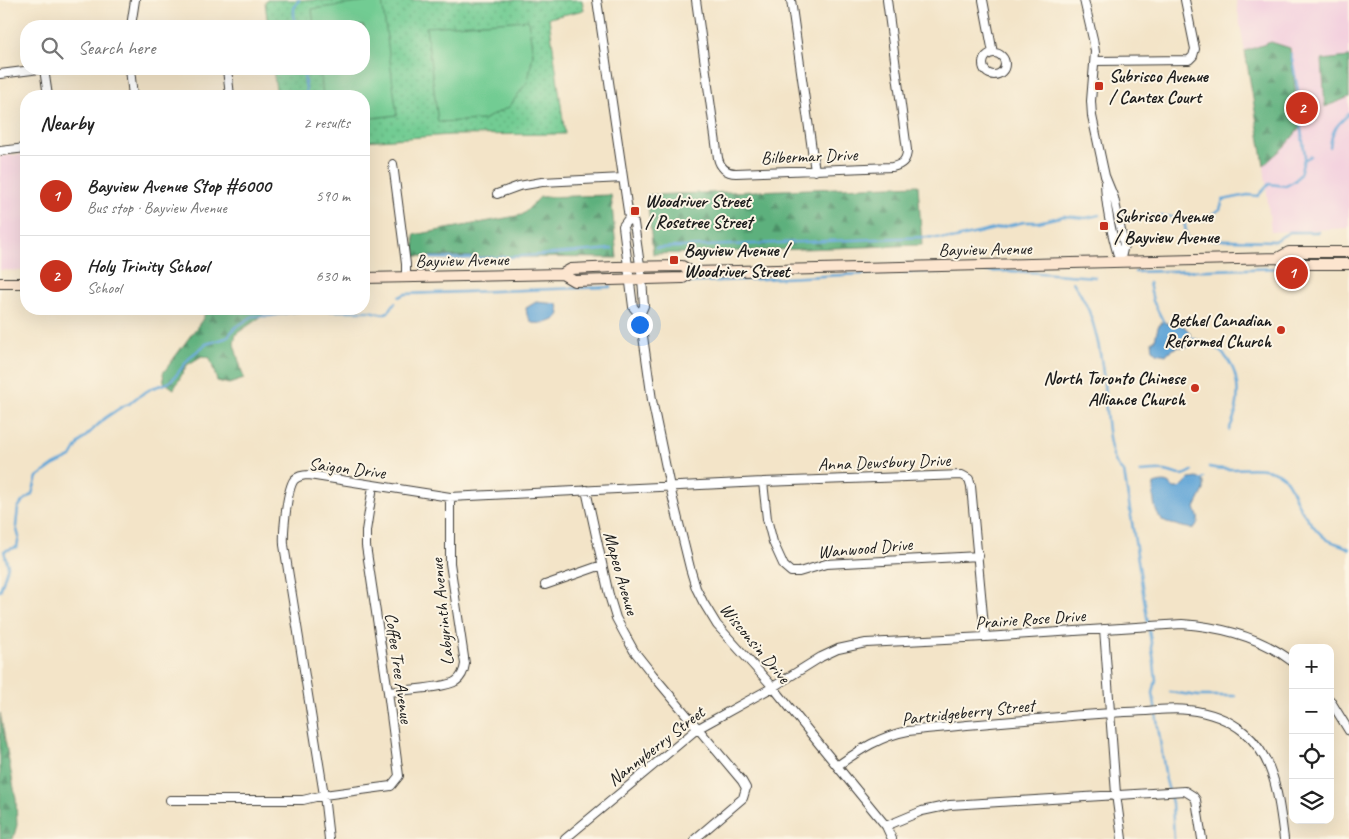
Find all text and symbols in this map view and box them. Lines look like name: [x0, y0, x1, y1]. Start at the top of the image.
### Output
search box: [20, 20, 370, 75]
icon: search: [38, 34, 66, 62]
text: Search here: [78, 36, 155, 60]
place label: Subrisco Avenue / Cantex Court: [1109, 65, 1210, 108]
marker: Subrisco Avenue / Cantex Court: [1093, 80, 1105, 92]
pin: 2: [1286, 89, 1318, 127]
text: Nearby: [40, 110, 93, 136]
text: 2 results: [303, 113, 350, 133]
street label: Bilbermar Drive: [760, 143, 859, 169]
text: Bayview Avenue Stop #6000: [87, 174, 271, 198]
text: 1: [52, 186, 60, 206]
text: 590 m: [316, 186, 350, 206]
place label: Woodriver Street / Rosetree Street: [645, 190, 755, 233]
text: Bus stop · Bayview Avenue: [87, 198, 227, 218]
marker: Woodriver Street / Rosetree Street: [629, 205, 641, 217]
place label: Subrisco Avenue / Bayview Avenue: [1114, 205, 1221, 248]
marker: Subrisco Avenue / Bayview Avenue: [1098, 220, 1110, 232]
street label: Bayview Avenue: [938, 237, 1033, 261]
place label: Bayview Avenue / Woodriver Street: [684, 239, 793, 282]
street label: Bayview Avenue: [415, 248, 510, 272]
text: Holy Trinity School: [87, 254, 209, 278]
marker: Bayview Avenue / Woodriver Street: [668, 254, 680, 266]
pin: 1: [1276, 254, 1308, 292]
text: 2: [52, 266, 60, 286]
text: 630 m: [316, 266, 350, 286]
text: School: [87, 278, 121, 298]
place label: Bethel Canadian Reformed Church: [1164, 309, 1273, 352]
your location: [627, 312, 653, 338]
marker: Bethel Canadian Reformed Church: [1275, 324, 1287, 336]
place label: North Toronto Chinese Alliance Church: [1044, 367, 1187, 410]
marker: North Toronto Chinese Alliance Church: [1189, 382, 1201, 394]
street label: Anna Dewsbury Drive: [817, 449, 952, 475]
street label: Saigon Drive: [307, 452, 388, 484]
street label: Mapeo Avenue: [599, 529, 644, 618]
street label: Wanwood Drive: [817, 533, 914, 563]
street label: Labyrinth Avenue: [425, 556, 459, 667]
street label: Wisconsin Drive: [715, 598, 796, 688]
street label: Prairie Rose Drive: [974, 604, 1087, 634]
street label: Coffee Tree Avenue: [380, 611, 418, 726]
map controls: [1289, 644, 1334, 824]
button: +: [1289, 644, 1334, 689]
button: −: [1289, 689, 1334, 734]
street label: Partridgeberry Street: [900, 694, 1039, 730]
street label: Nannyberry Street: [603, 700, 710, 791]
button: locate: [1289, 734, 1334, 779]
button: layers: [1289, 779, 1334, 824]

